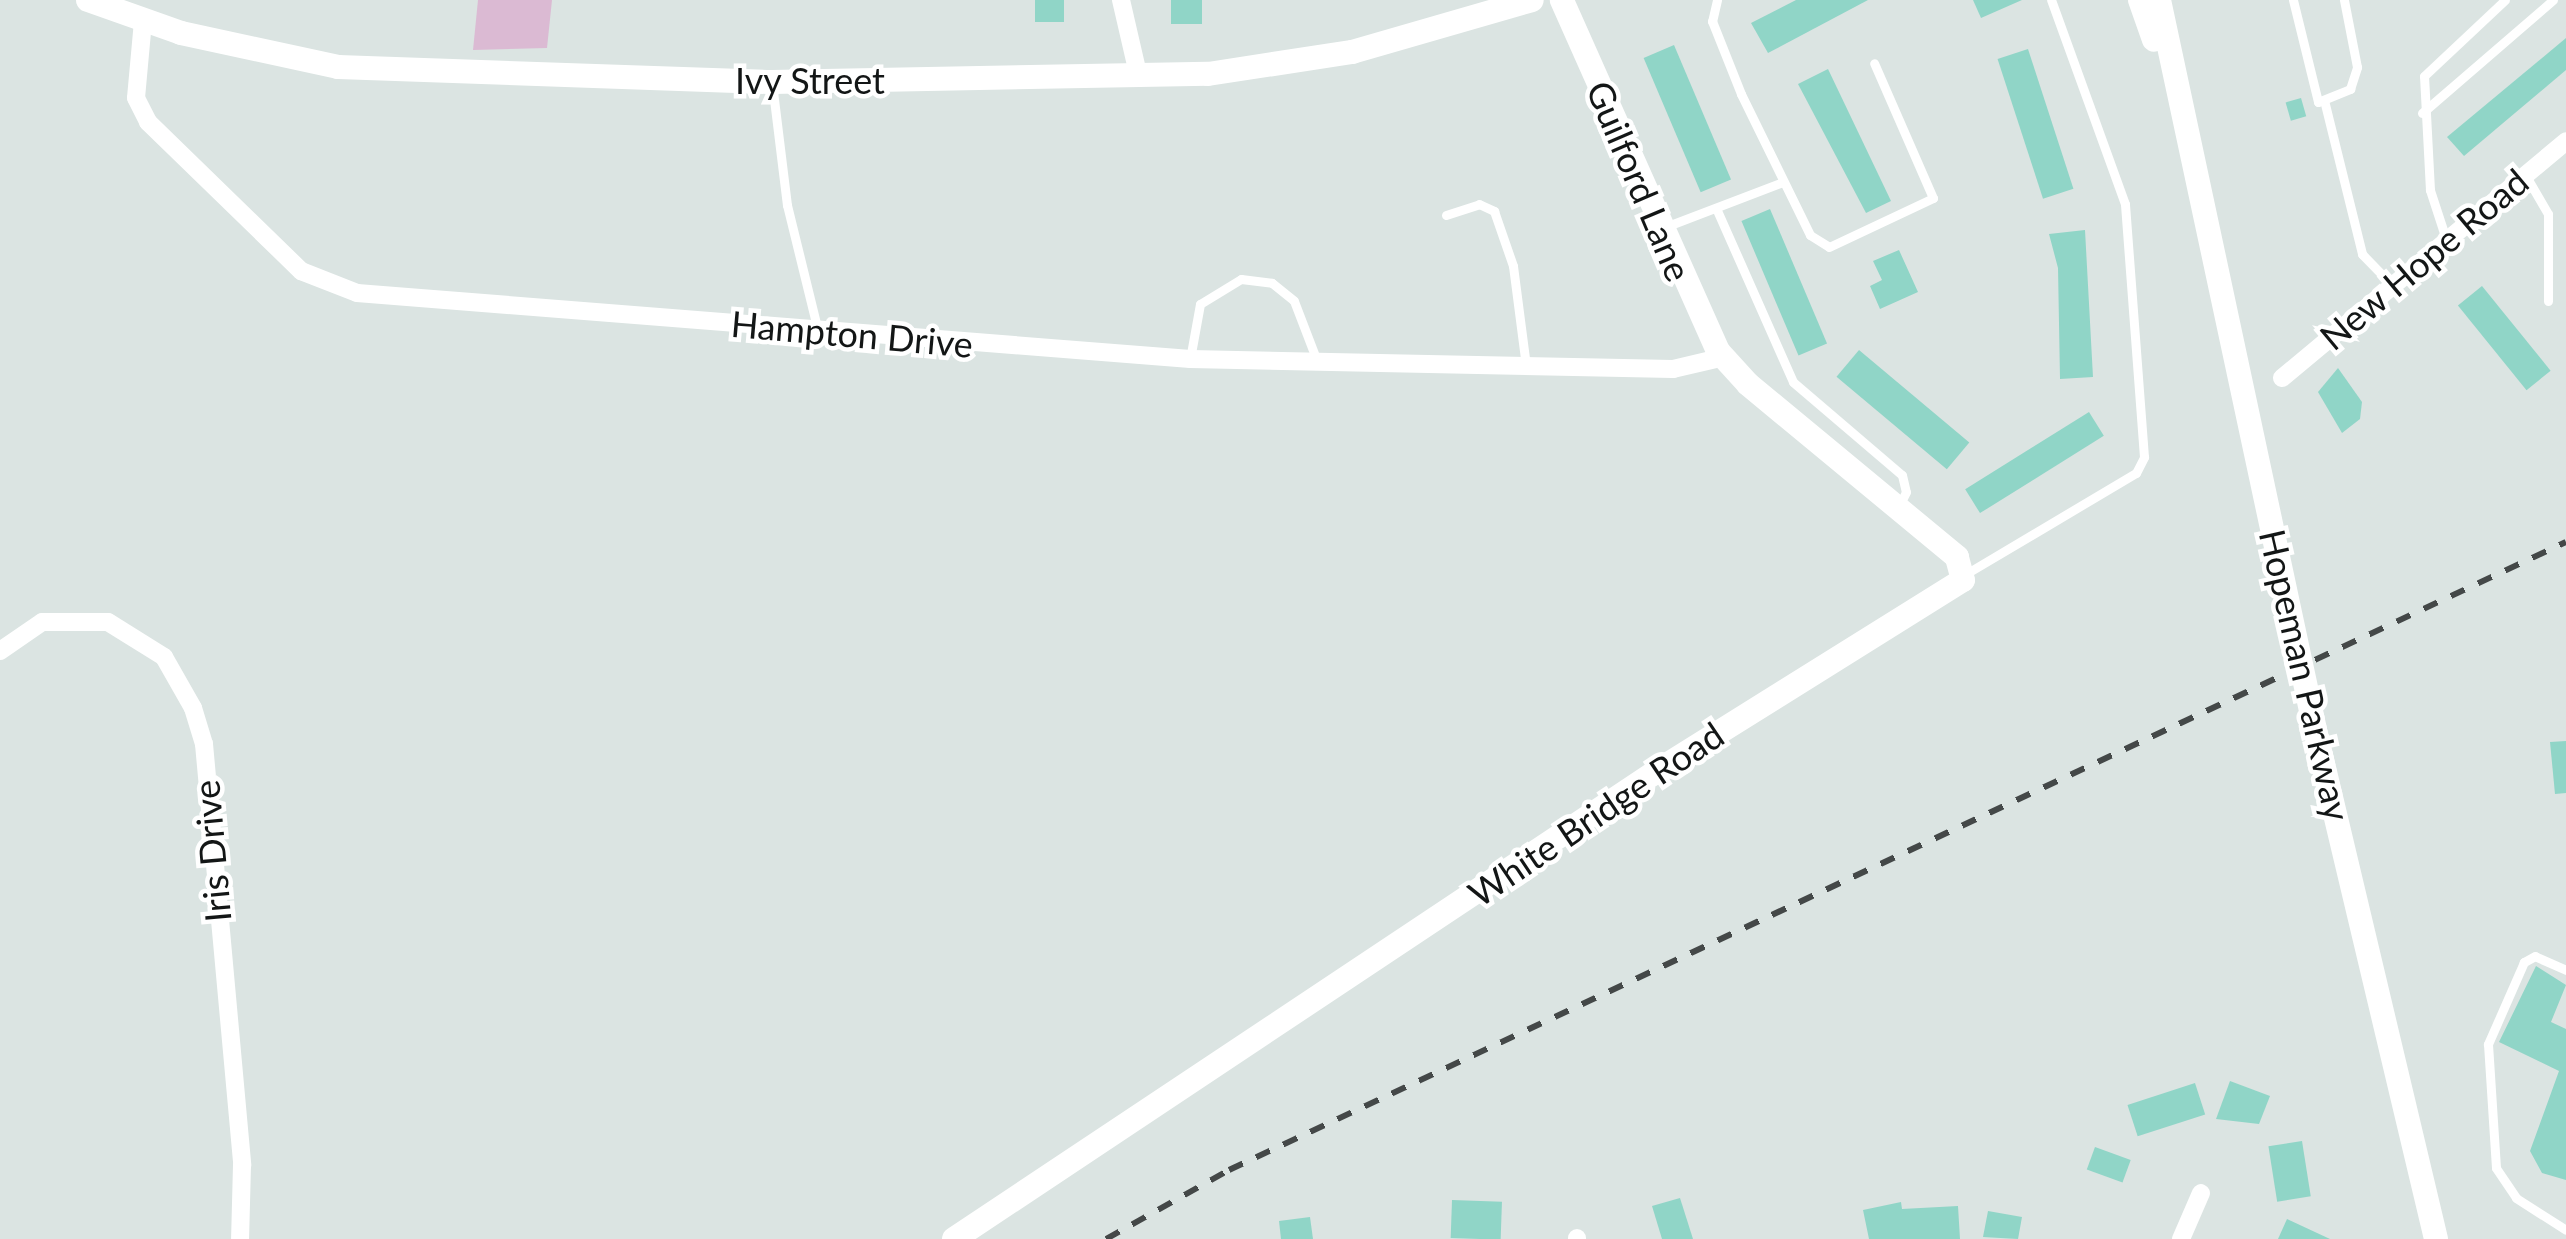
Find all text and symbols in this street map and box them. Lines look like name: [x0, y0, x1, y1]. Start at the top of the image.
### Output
street label: Ivy Street: [735, 59, 885, 103]
street label: Guilford Lane: [1578, 75, 1700, 287]
street label: New Hope Road: [2311, 159, 2537, 359]
street label: Hampton Drive: [729, 302, 975, 366]
street label: Hopeman Parkway: [2250, 525, 2360, 825]
street label: White Bridge Road: [1460, 713, 1732, 915]
street label: Iris Drive: [184, 778, 240, 924]

